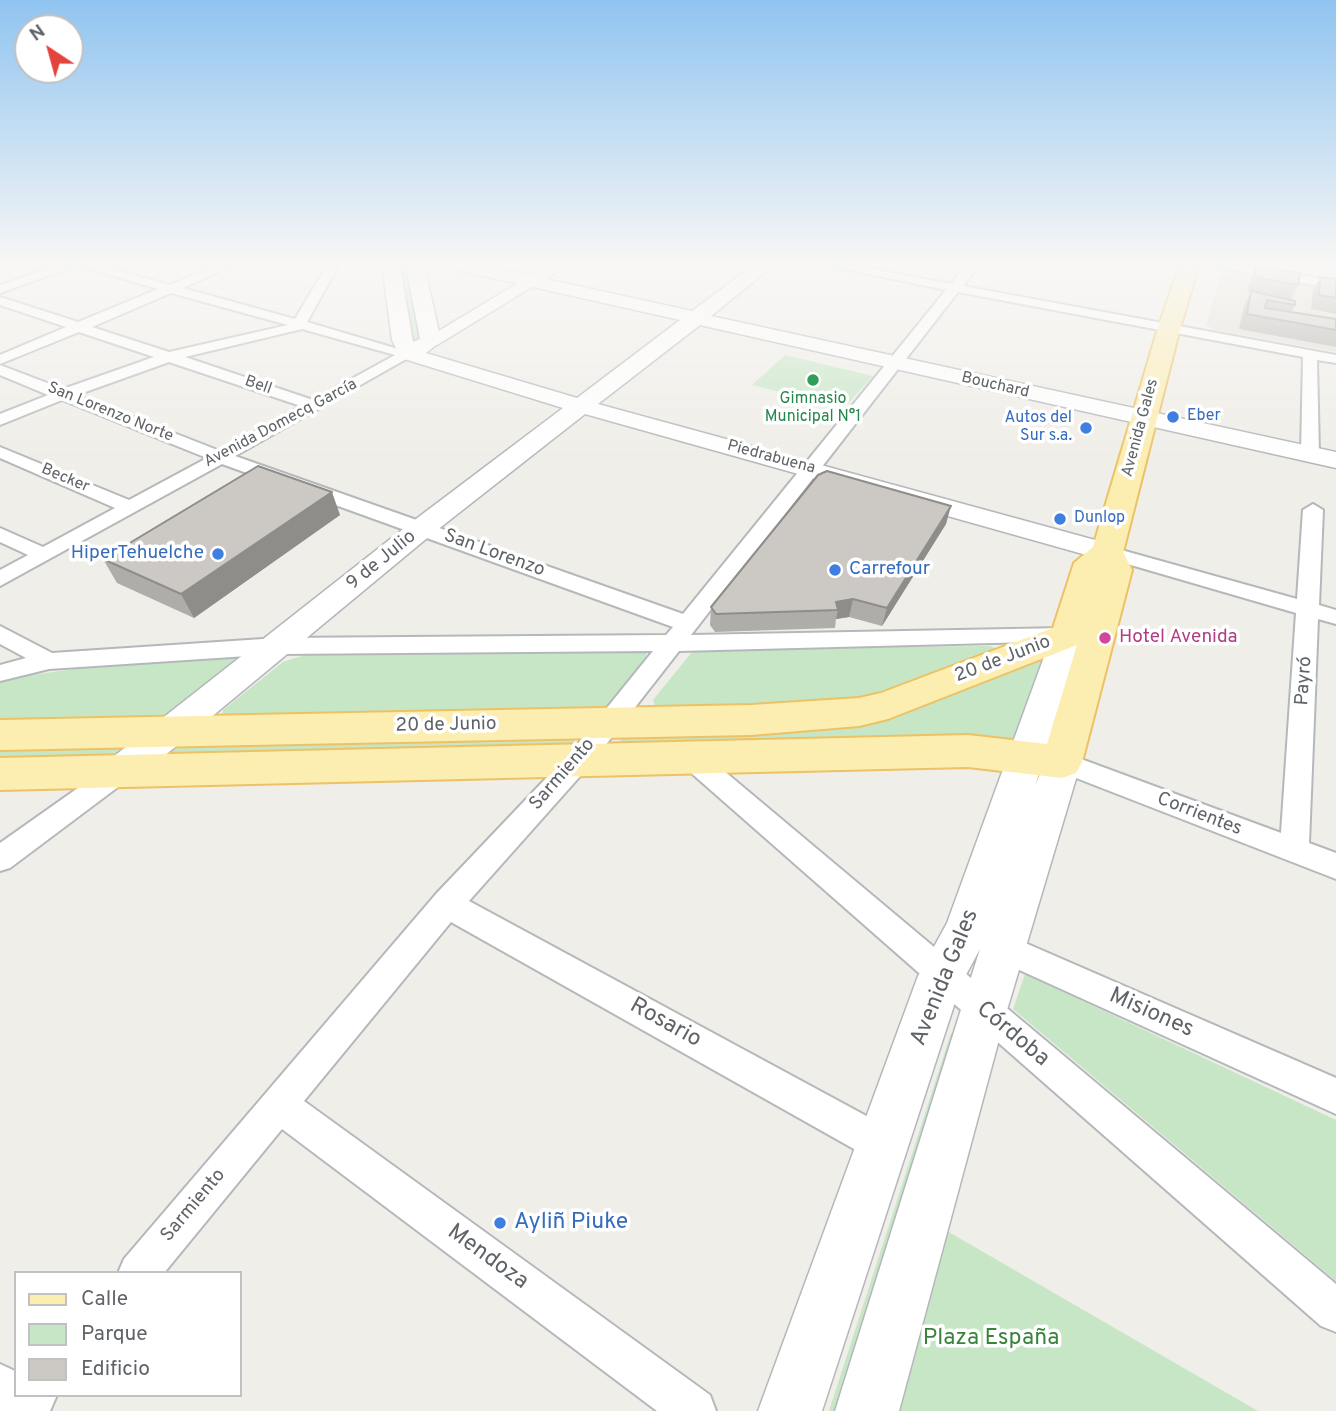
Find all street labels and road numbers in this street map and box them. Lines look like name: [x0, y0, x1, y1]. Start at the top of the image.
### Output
street label: Bouchard: [959, 369, 1031, 403]
street label: Bell: [242, 372, 274, 400]
street label: Avenida Domecq García: [201, 376, 361, 472]
street label: Avenida Gales: [1119, 377, 1163, 479]
street label: San Lorenzo Norte: [44, 379, 176, 447]
street label: Piedrabuena: [725, 437, 817, 479]
street label: Becker: [38, 460, 92, 498]
street label: San Lorenzo: [440, 525, 548, 583]
street label: 9 de Julio: [343, 526, 421, 596]
street label: 20 de Junio: [952, 631, 1054, 689]
street label: Payró: [1292, 656, 1318, 706]
street label: 20 de Junio: [395, 714, 497, 738]
street label: Sarmiento: [525, 734, 601, 816]
street label: Corrientes: [1153, 788, 1245, 842]
street label: Avenida Gales: [906, 906, 986, 1050]
street label: Misiones: [1104, 983, 1198, 1045]
street label: Rosario: [624, 993, 706, 1055]
street label: Córdoba: [970, 996, 1054, 1074]
street label: Sarmiento: [157, 1165, 231, 1247]
street label: Mendoza: [441, 1219, 533, 1297]

